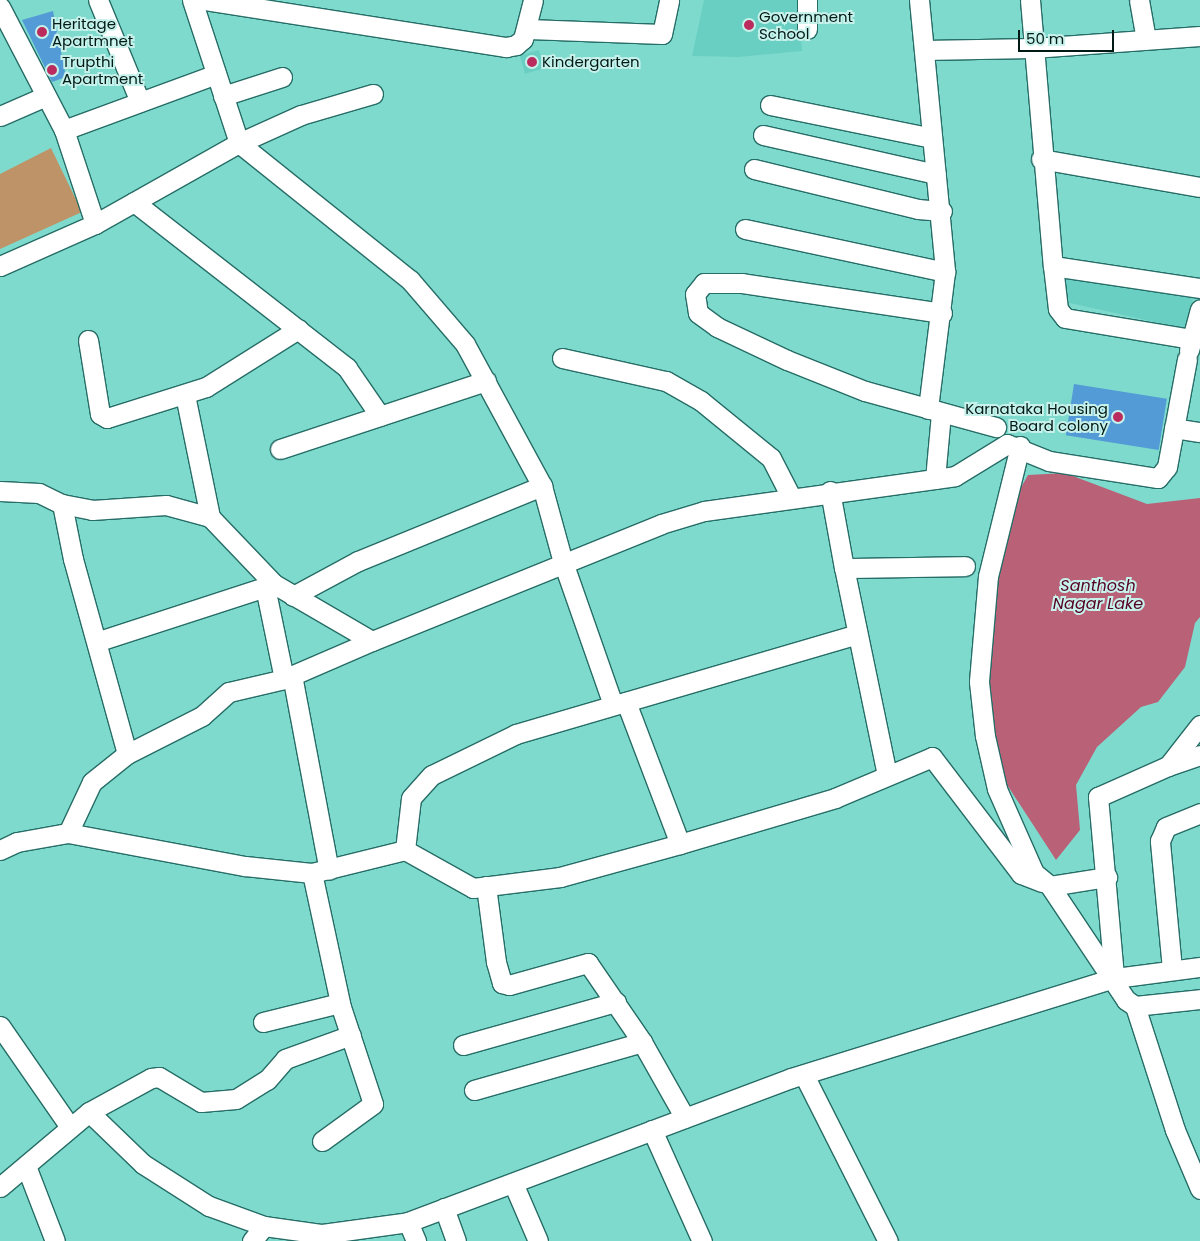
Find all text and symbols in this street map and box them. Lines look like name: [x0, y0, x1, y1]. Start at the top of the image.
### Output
place label: Government School: [759, 7, 853, 42]
place label: Heritage Apartmnet: [52, 14, 133, 49]
marker: Government School: [743, 19, 755, 31]
scale bar: [1020, 20, 1116, 52]
marker: Heritage Apartmnet: [36, 26, 48, 38]
text: 50 m: [1026, 28, 1064, 49]
place label: Trupthi Apartment: [62, 52, 143, 87]
place label: Kindergarten: [542, 53, 640, 71]
marker: Kindergarten: [526, 56, 538, 68]
marker: Trupthi Apartment: [46, 64, 58, 76]
place label: Karnataka Housing Board colony: [965, 399, 1108, 434]
marker: Karnataka Housing Board colony: [1112, 411, 1124, 423]
water label: Santhosh Nagar Lake: [1053, 576, 1143, 614]

